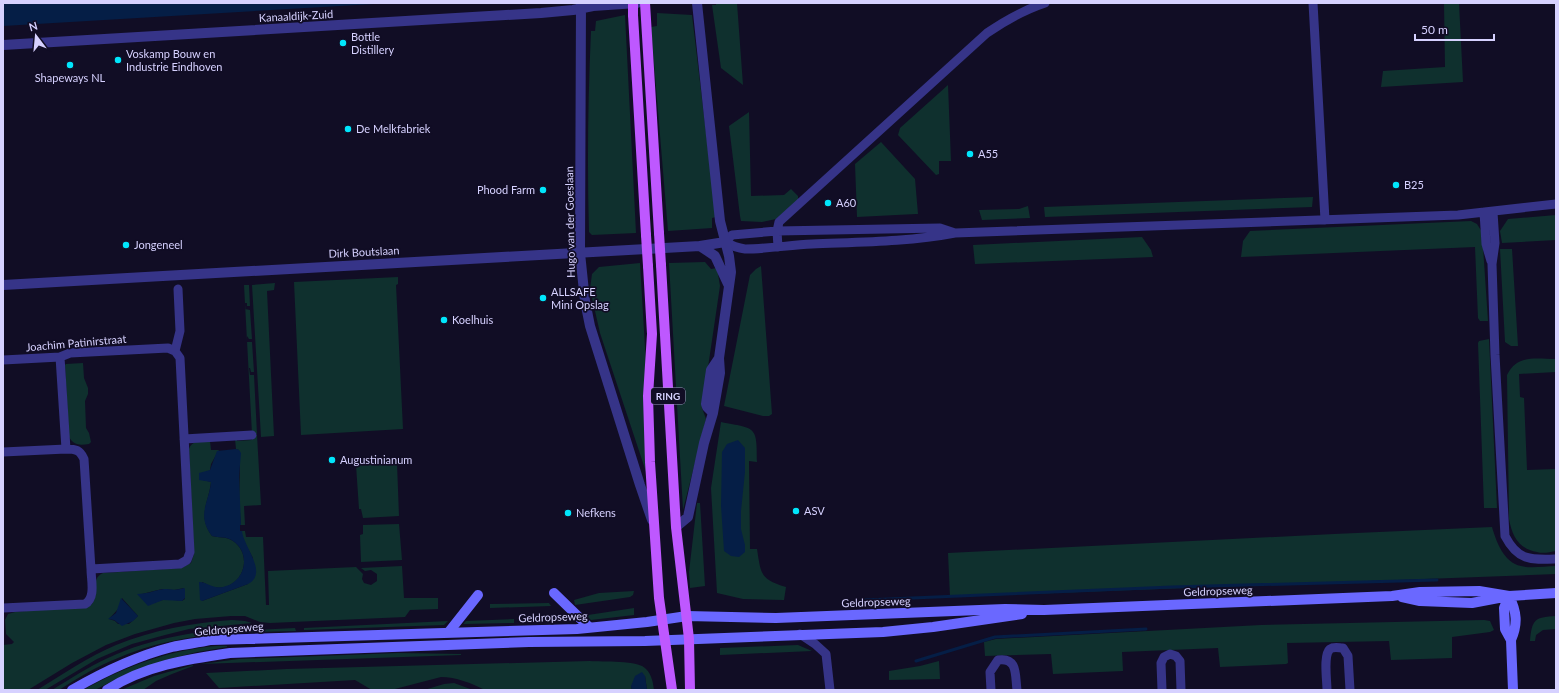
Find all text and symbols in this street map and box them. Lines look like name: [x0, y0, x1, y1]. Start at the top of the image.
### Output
street label: Kanaaldijk-Zuid: [258, 7, 334, 24]
north arrow: [16, 16, 56, 56]
scale bar: [1415, 16, 1494, 42]
text: N: [27, 18, 39, 33]
text: 50 m: [1421, 22, 1448, 37]
place label: Bottle Distillery: [351, 30, 394, 56]
marker: Bottle Distillery: [338, 38, 348, 48]
place label: Voskamp Bouw en Industrie Eindhoven: [126, 47, 222, 73]
marker: Voskamp Bouw en Industrie Eindhoven: [113, 55, 123, 65]
marker: Shapeways NL: [65, 60, 75, 70]
place label: Shapeways NL: [35, 71, 106, 84]
place label: De Melkfabriek: [356, 122, 431, 135]
marker: De Melkfabriek: [343, 124, 353, 134]
place label: A55: [978, 147, 998, 160]
marker: A55: [965, 149, 975, 159]
street label: Hugo van der Goeslaan: [562, 166, 577, 278]
place label: B25: [1404, 178, 1424, 191]
marker: B25: [1391, 180, 1401, 190]
place label: Phood Farm: [477, 183, 535, 196]
marker: Phood Farm: [538, 185, 548, 195]
place label: A60: [836, 196, 857, 209]
marker: A60: [823, 198, 833, 208]
place label: Jongeneel: [134, 238, 183, 251]
marker: Jongeneel: [121, 240, 131, 250]
street label: Dirk Boutslaan: [328, 243, 400, 260]
place label: ALLSAFE Mini Opslag: [551, 285, 609, 311]
marker: ALLSAFE Mini Opslag: [538, 293, 548, 303]
place label: Koelhuis: [452, 313, 493, 326]
marker: Koelhuis: [439, 315, 449, 325]
street label: Joachim Patinirstraat: [25, 332, 127, 353]
road number: RING: [651, 388, 685, 404]
place label: Augustinianum: [340, 453, 412, 466]
marker: Augustinianum: [327, 455, 337, 465]
place label: ASV: [804, 504, 825, 517]
place label: Nefkens: [576, 506, 616, 519]
marker: ASV: [791, 506, 801, 516]
marker: Nefkens: [563, 508, 573, 518]
street label: Geldropseweg: [1183, 583, 1253, 598]
street label: Geldropseweg: [841, 594, 911, 609]
street label: Geldropseweg: [518, 609, 588, 624]
street label: Geldropseweg: [194, 619, 264, 638]

